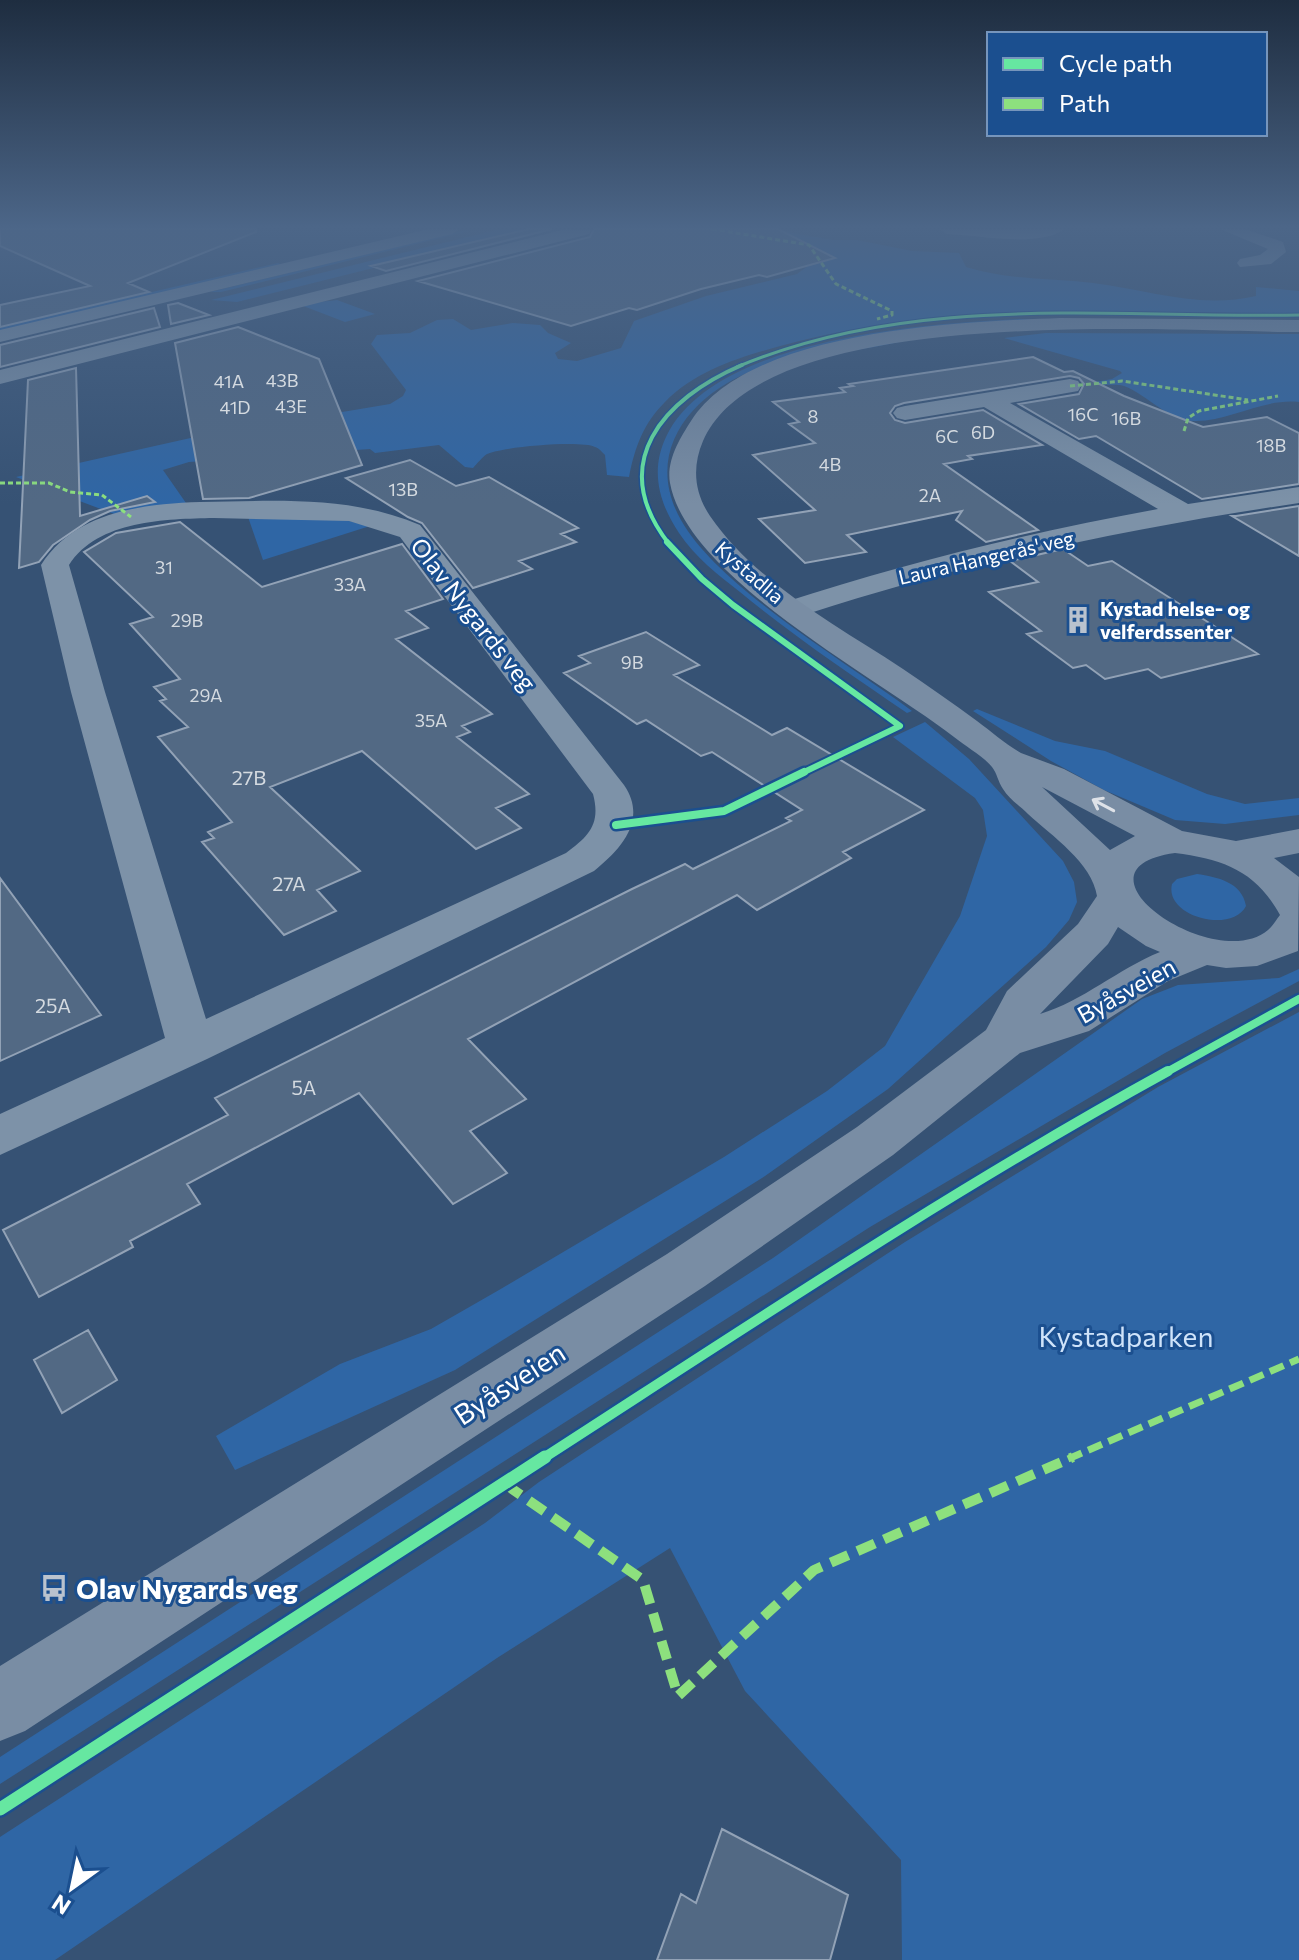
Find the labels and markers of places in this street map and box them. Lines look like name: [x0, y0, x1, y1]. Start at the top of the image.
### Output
place label: Kystad helse- og velferdssenter: [1100, 596, 1250, 643]
building icon: Kystad helse- og velferdssenter: [1063, 605, 1093, 635]
place label: Olav Nygards veg: [76, 1571, 298, 1605]
bus stop icon: Olav Nygards veg: [39, 1573, 69, 1603]

